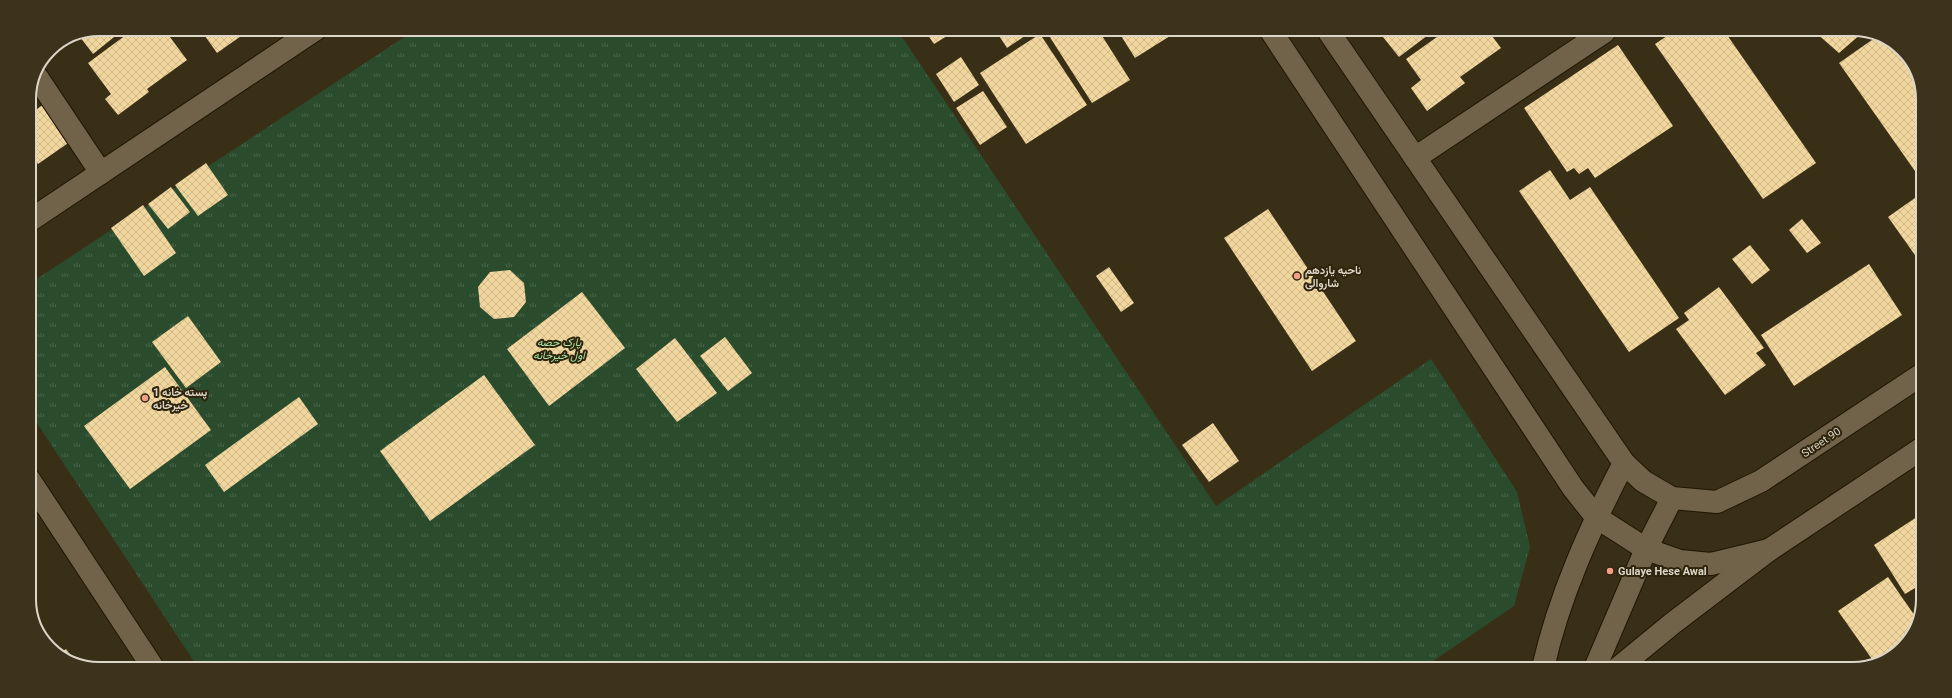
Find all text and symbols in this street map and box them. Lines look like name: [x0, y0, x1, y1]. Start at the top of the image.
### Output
place label: ناحیه یازدهم شاروالی: [1305, 263, 1361, 293]
marker: ناحیه یازدهم شاروالی: [1292, 271, 1302, 281]
park label: پارک حصه اول خیرخانه: [533, 335, 586, 365]
place label: 1 پسته خانه خیرخانه: [153, 385, 208, 415]
marker: 1 پسته خانه خیرخانه: [140, 393, 150, 403]
street label: Street 90: [1799, 424, 1845, 463]
place label: Gulaye Hese Awal: [1618, 564, 1707, 581]
marker: Gulaye Hese Awal: [1605, 566, 1615, 576]

